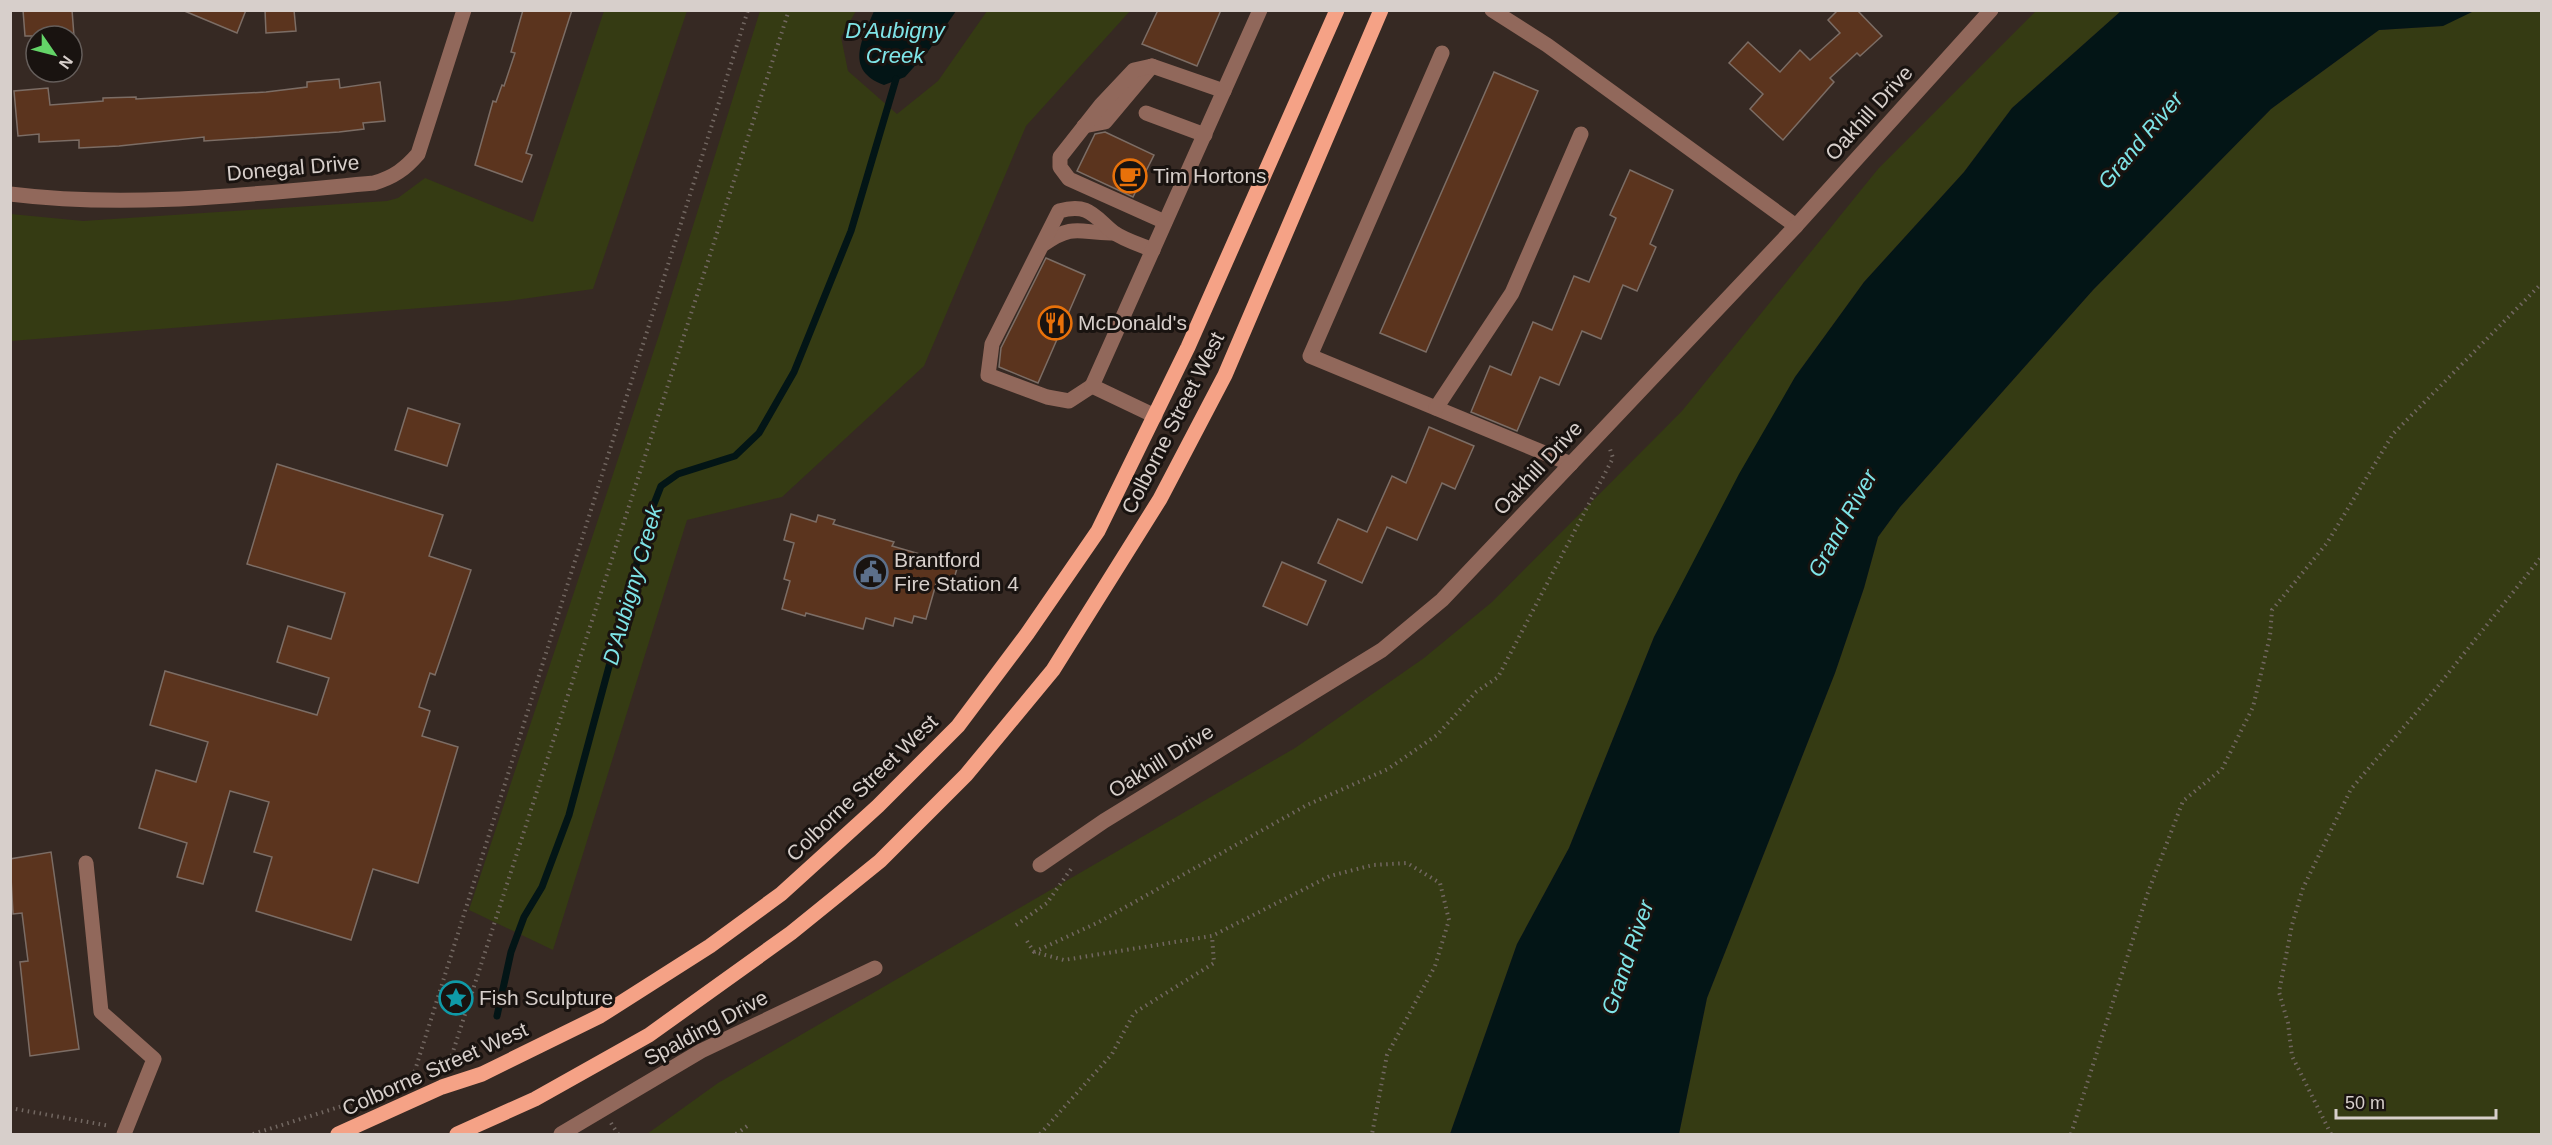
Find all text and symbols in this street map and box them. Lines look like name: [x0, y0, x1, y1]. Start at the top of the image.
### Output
water label: D'Aubigny Creek: [845, 18, 947, 68]
north arrow: [24, 24, 84, 84]
text: N: [56, 53, 76, 72]
street label: Oakhill Drive: [1820, 61, 1917, 165]
water label: Grand River: [2093, 86, 2189, 194]
street label: Donegal Drive: [226, 150, 360, 185]
cafe icon: Tim Hortons: [1112, 158, 1148, 194]
place label: Tim Hortons: [1153, 164, 1267, 187]
restaurant icon: McDonald's: [1037, 305, 1073, 341]
place label: McDonald's: [1078, 311, 1187, 334]
street label: Colborne Street West: [1117, 328, 1228, 517]
street label: Oakhill Drive: [1489, 416, 1587, 519]
water label: Grand River: [1803, 464, 1883, 581]
water label: D'Aubigny Creek: [598, 502, 667, 668]
place label: Brantford Fire Station 4: [894, 548, 1019, 595]
public building icon: Brantford Fire Station 4: [853, 554, 889, 590]
street label: Colborne Street West: [782, 710, 942, 866]
street label: Oakhill Drive: [1104, 719, 1217, 802]
water label: Grand River: [1596, 895, 1659, 1017]
place icon: Fish Sculpture: [438, 980, 474, 1016]
street label: Spalding Drive: [640, 985, 771, 1070]
place label: Fish Sculpture: [479, 986, 613, 1009]
street label: Colborne Street West: [339, 1017, 531, 1120]
scale bar: [2336, 1082, 2496, 1120]
text: 50 m: [2345, 1093, 2385, 1113]

